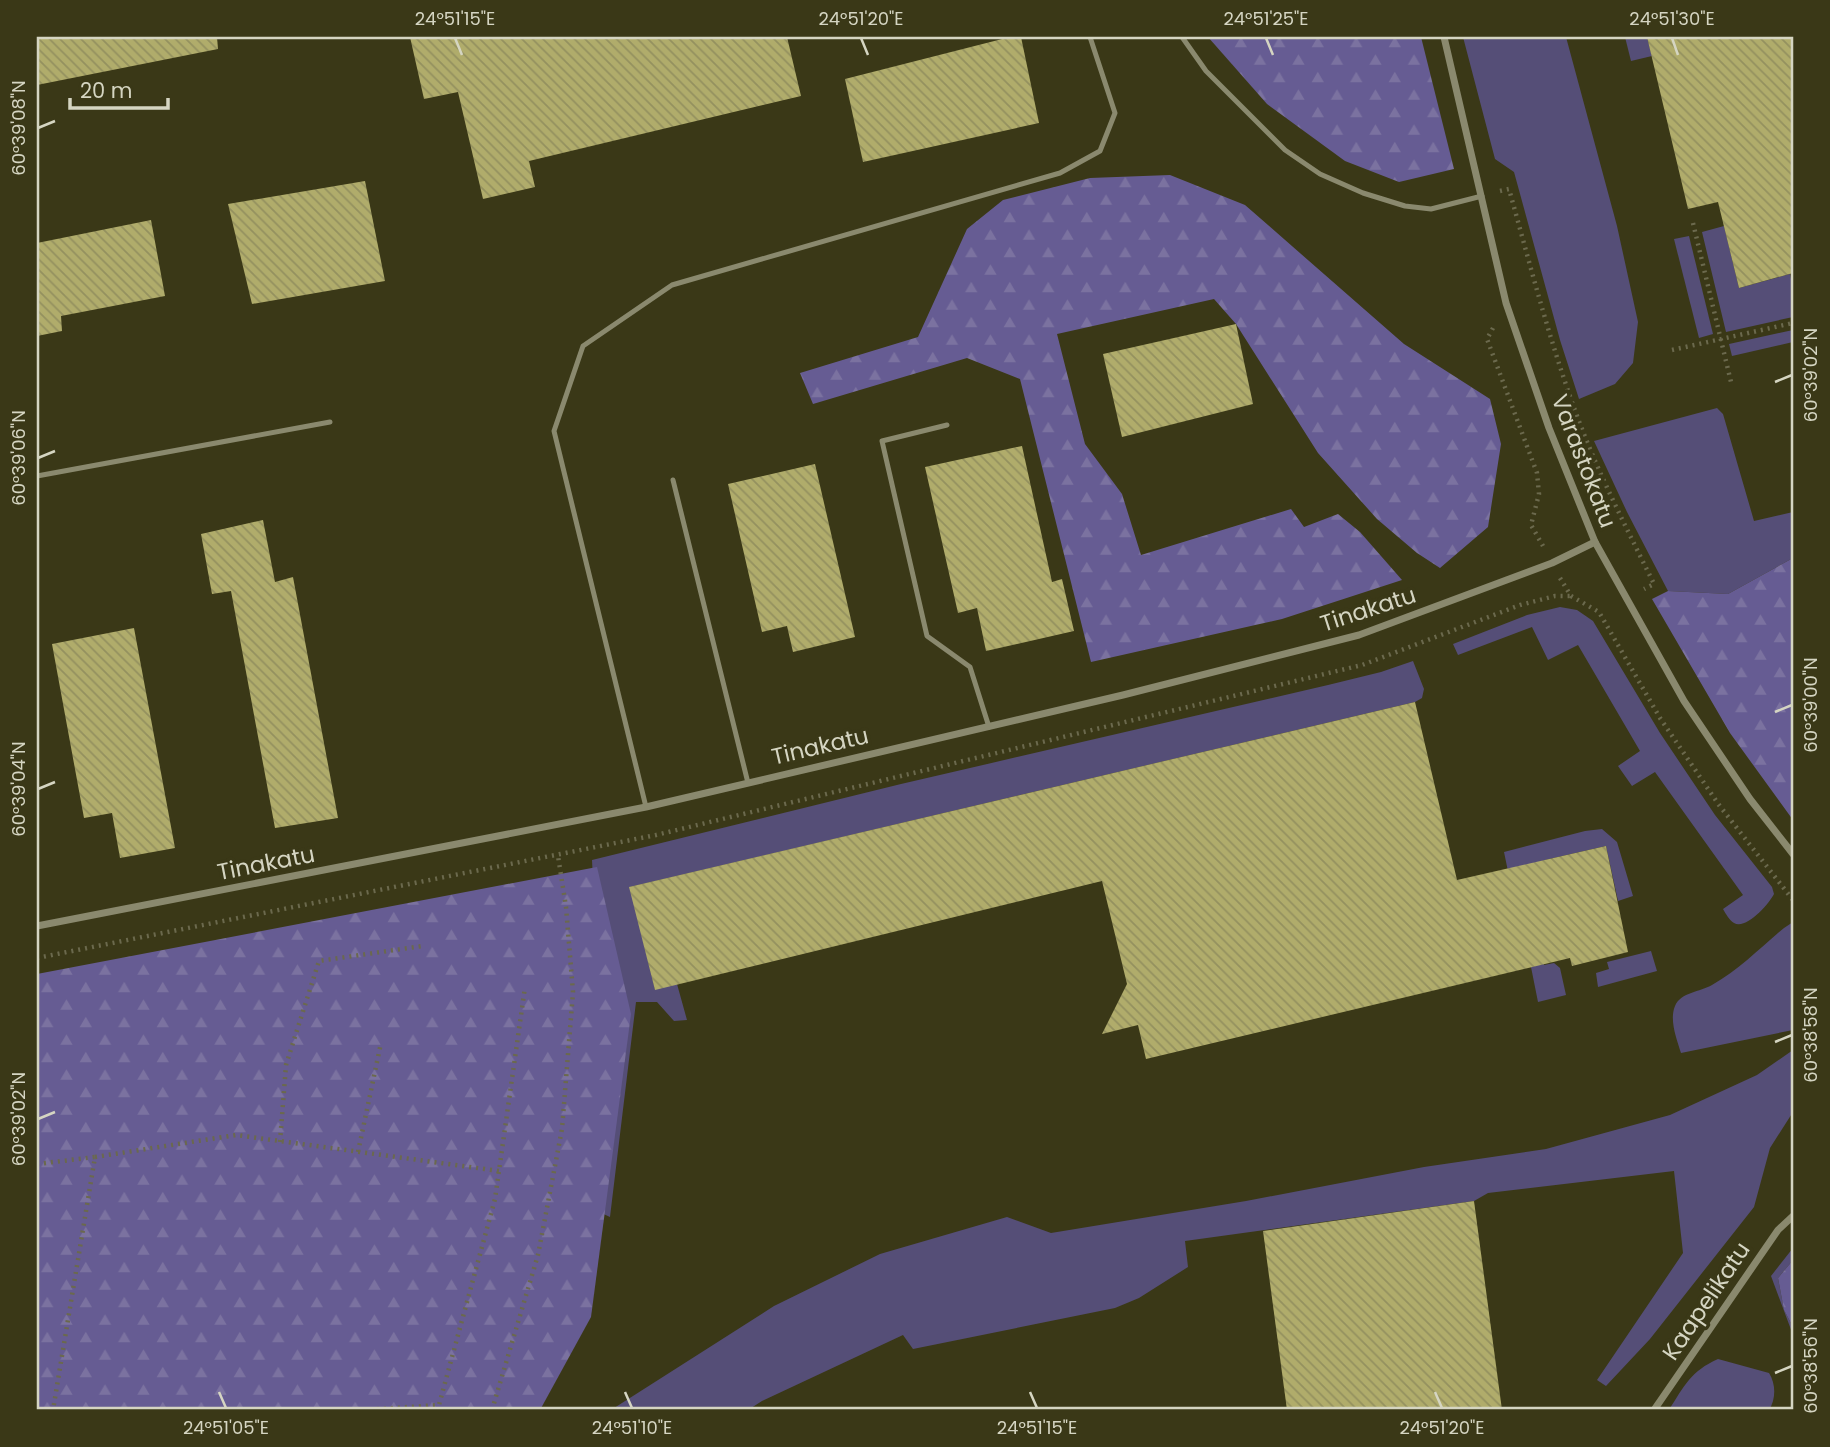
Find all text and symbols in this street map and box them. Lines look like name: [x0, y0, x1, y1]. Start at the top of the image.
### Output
text: 24°51'15"E: [415, 6, 495, 31]
text: 24°51'20"E: [818, 6, 904, 31]
text: 24°51'25"E: [1223, 6, 1309, 31]
text: 24°51'30"E: [1629, 6, 1715, 31]
scale bar: [70, 66, 168, 110]
text: 20 m: [80, 76, 133, 105]
text: 60°39'08"N: [6, 80, 31, 176]
text: 60°39'02"N: [1798, 328, 1823, 422]
street label: Varastokatu: [1544, 390, 1624, 532]
text: 60°39'06"N: [6, 410, 31, 506]
street label: Tinakatu: [1316, 579, 1420, 639]
text: 60°39'00"N: [1798, 657, 1823, 753]
street label: Tinakatu: [768, 719, 872, 773]
text: 60°39'04"N: [6, 741, 31, 837]
street label: Tinakatu: [214, 838, 318, 888]
text: 60°38'58"N: [1798, 987, 1823, 1083]
text: 60°39'02"N: [6, 1072, 31, 1166]
street label: Kaapelikatu: [1655, 1235, 1757, 1367]
text: 60°38'56"N: [1798, 1318, 1823, 1414]
text: 24°51'05"E: [183, 1415, 269, 1440]
text: 24°51'10"E: [592, 1415, 672, 1440]
text: 24°51'15"E: [997, 1415, 1077, 1440]
text: 24°51'20"E: [1399, 1415, 1485, 1440]

